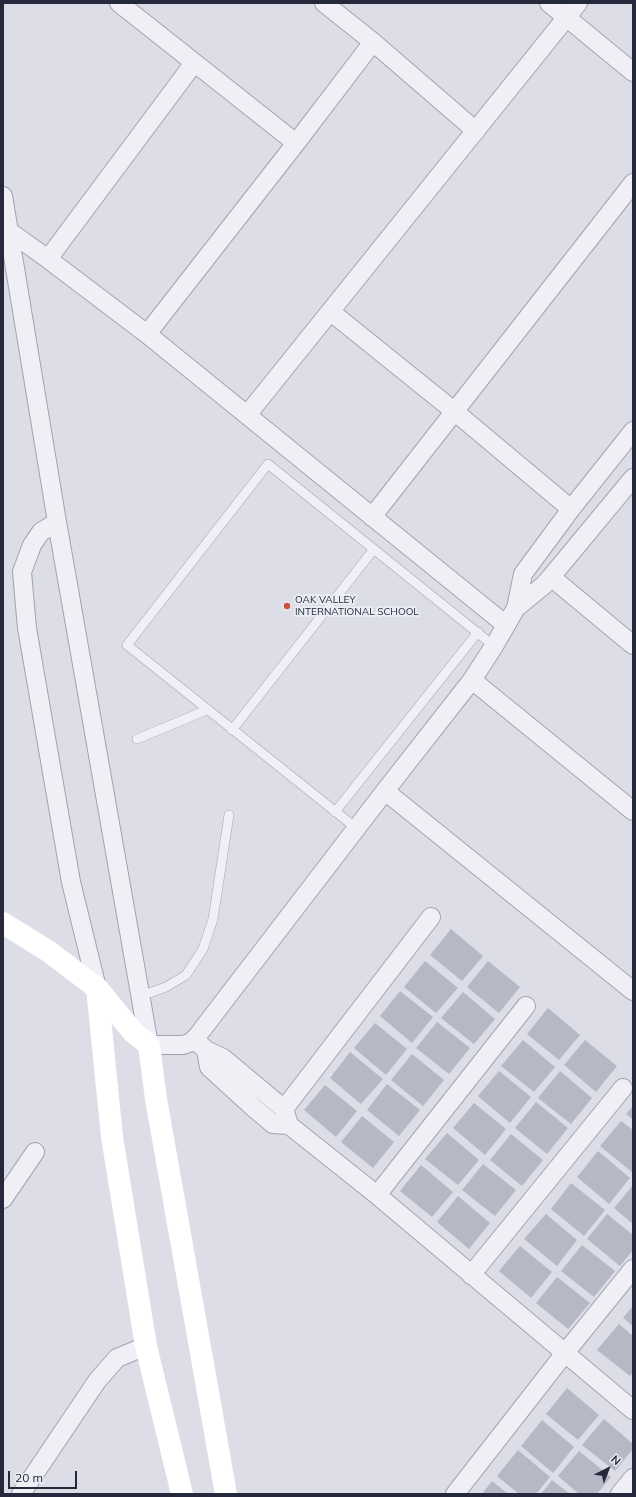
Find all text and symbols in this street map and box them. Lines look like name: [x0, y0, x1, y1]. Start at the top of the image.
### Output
place label: OAK VALLEY INTERNATIONAL SCHOOL: [295, 594, 419, 618]
marker: OAK VALLEY INTERNATIONAL SCHOOL: [282, 601, 292, 611]
north arrow: [588, 1449, 628, 1489]
text: N: [608, 1452, 624, 1468]
scale bar: [10, 1463, 79, 1489]
text: 20 m: [15, 1470, 43, 1485]

